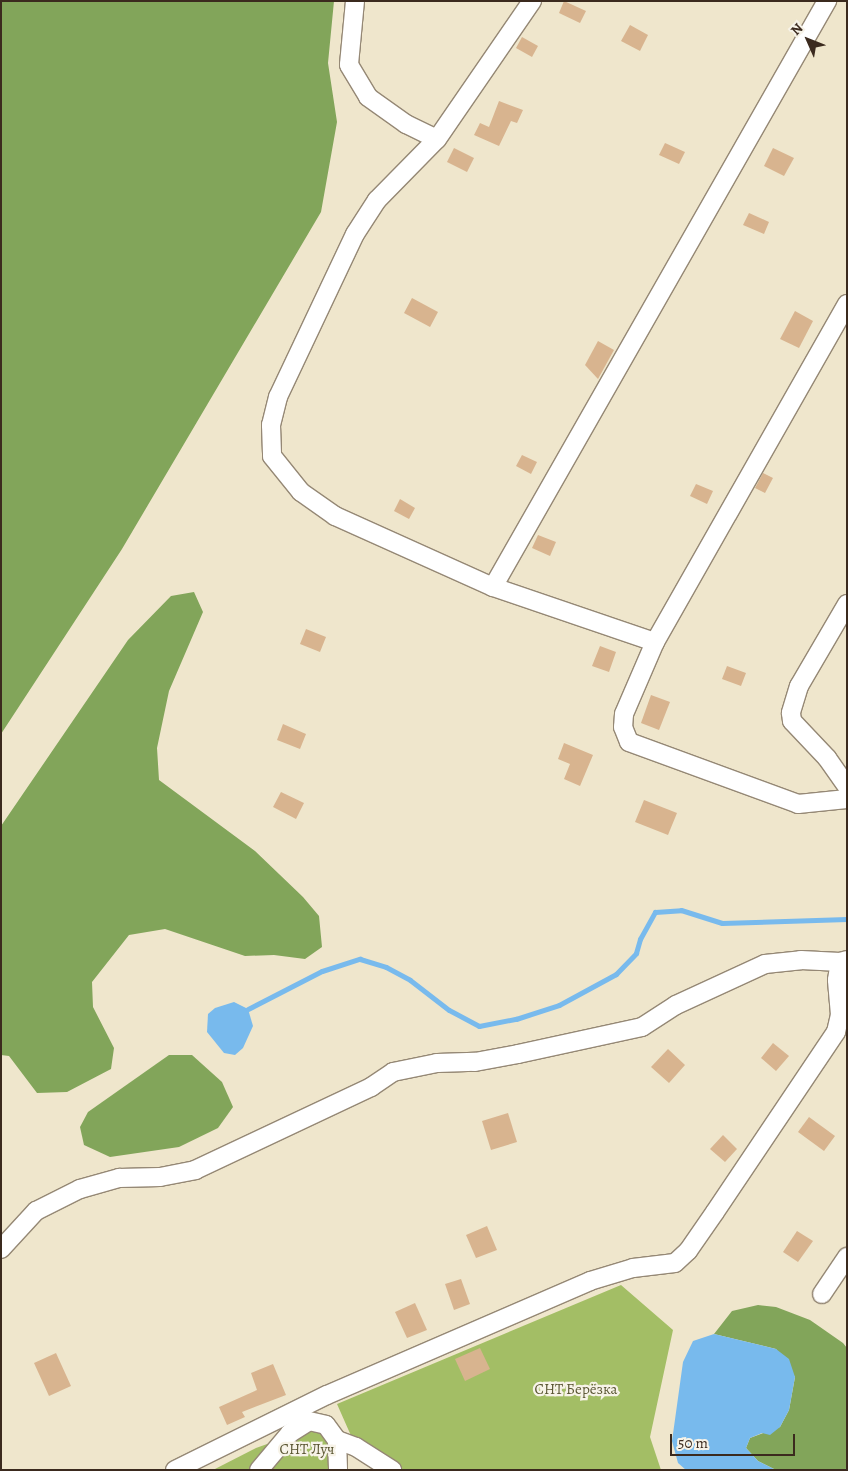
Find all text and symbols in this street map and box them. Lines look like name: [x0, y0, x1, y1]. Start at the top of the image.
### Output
north arrow: [783, 15, 833, 65]
text: N: [786, 19, 807, 40]
park label: СНТ Берёзка: [535, 1381, 617, 1399]
scale bar: [673, 1424, 798, 1456]
text: 50 m: [678, 1433, 708, 1453]
park label: СНТ Луч: [280, 1441, 334, 1459]

